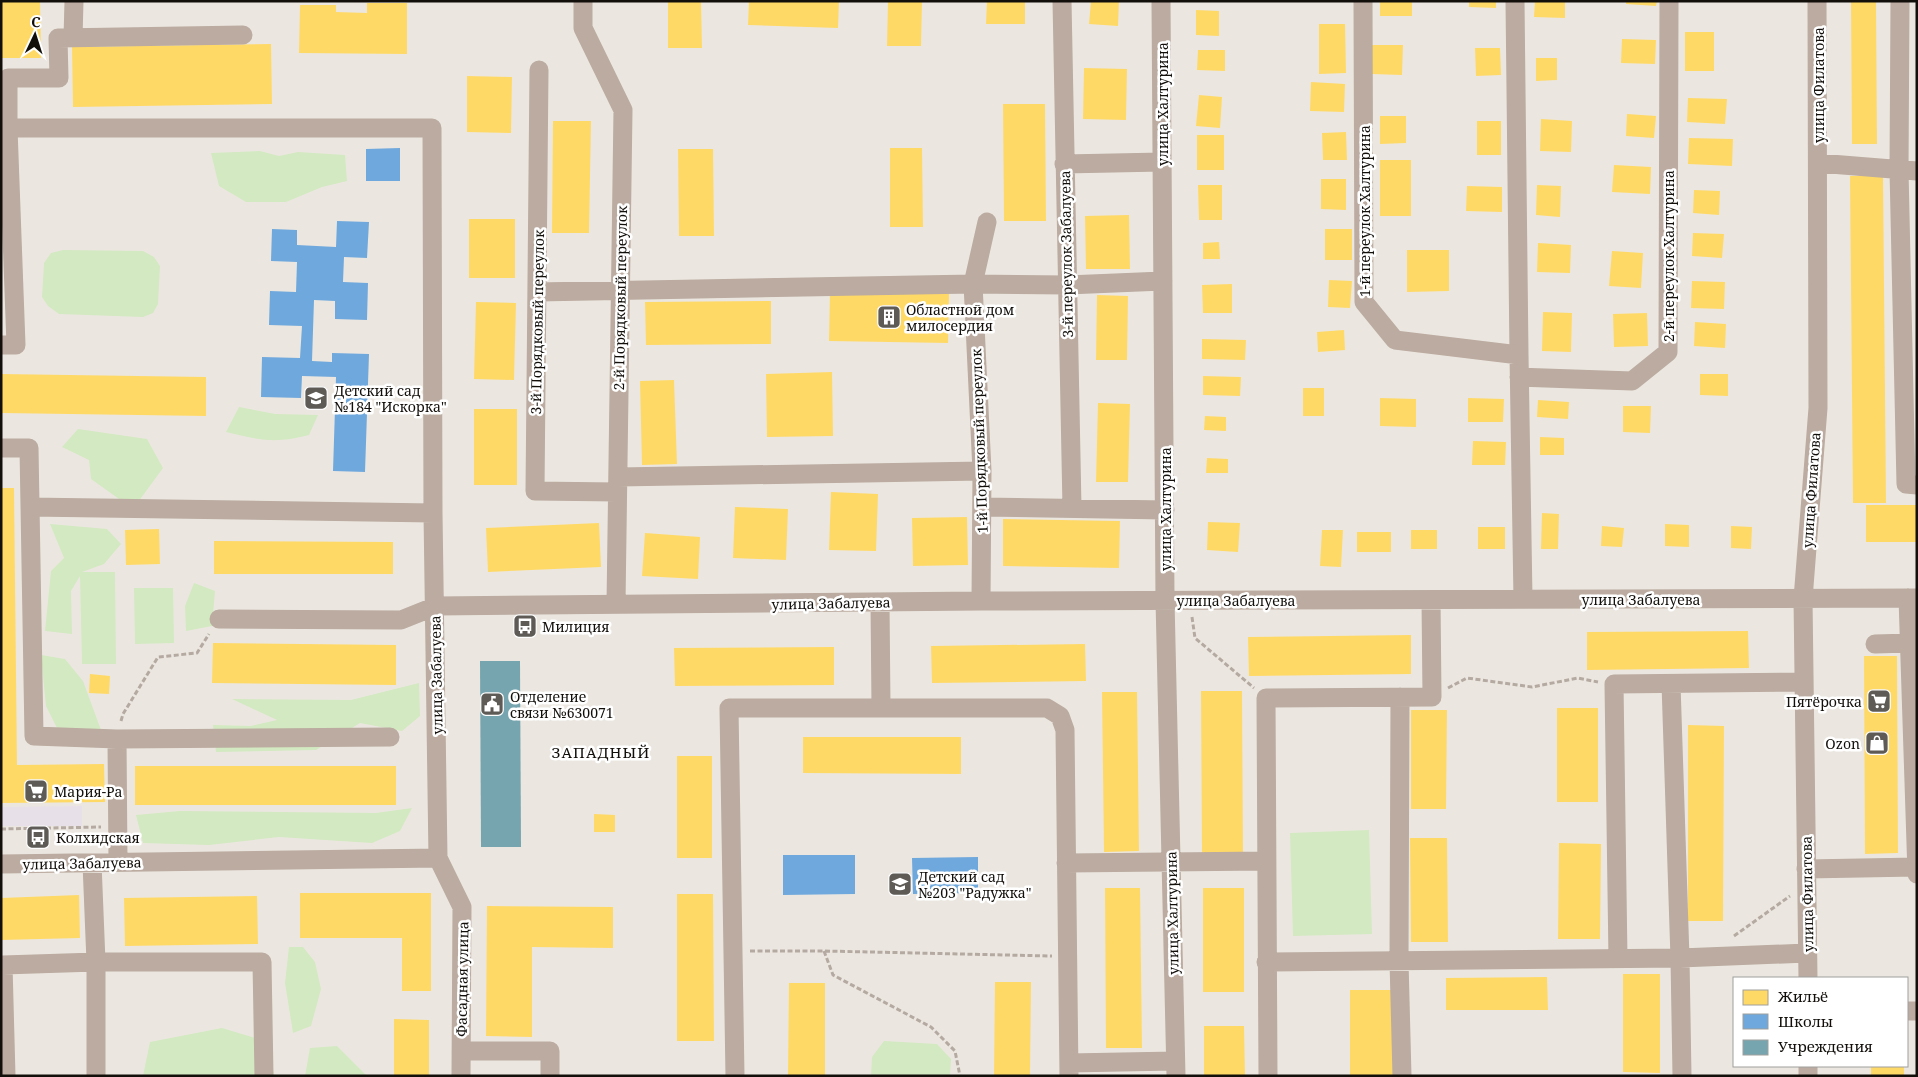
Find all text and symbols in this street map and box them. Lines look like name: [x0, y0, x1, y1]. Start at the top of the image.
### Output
north arrow: [10, 10, 60, 60]
text: С: [31, 12, 41, 31]
street label: улица Филатова: [1809, 27, 1828, 143]
street label: улица Халтурина: [1153, 42, 1172, 166]
street label: 1-й переулок Халтурина: [1355, 125, 1374, 297]
street label: 3-й переулок Забалуева: [1055, 170, 1077, 338]
street label: 2-й переулок Халтурина: [1659, 170, 1678, 342]
street label: 2-й Порядковый переулок: [609, 205, 631, 390]
street label: 3-й Порядковый переулок: [526, 229, 548, 414]
place label: Областной дом милосердия: [906, 300, 1014, 335]
building icon: Областной дом милосердия: [876, 304, 902, 330]
street label: 1-й Порядковый переулок: [966, 348, 992, 534]
place label: Детский сад №184 "Искорка": [334, 381, 447, 416]
school or university icon: Детский сад №184 "Искорка": [303, 385, 329, 411]
street label: улица Филатова: [1797, 431, 1825, 549]
street label: улица Халтурина: [1156, 447, 1175, 571]
street label: улица Забалуева: [1581, 590, 1701, 609]
street label: улица Забалуева: [1176, 591, 1296, 610]
street label: улица Забалуева: [771, 592, 891, 614]
bus stop icon: Милиция: [512, 613, 538, 639]
street label: улица Забалуева: [425, 615, 447, 735]
place label: Милиция: [542, 617, 610, 636]
place label: Отделение связи №630071: [510, 687, 614, 722]
supermarket icon: Пятёрочка: [1866, 688, 1892, 714]
public building icon: Отделение связи №630071: [479, 691, 505, 717]
place label: Пятёрочка: [1786, 692, 1862, 711]
shop icon: Ozon: [1864, 730, 1890, 756]
place label: Ozon: [1825, 734, 1860, 753]
district label: ЗАПАДНЫЙ: [552, 742, 650, 762]
supermarket icon: Мария-Ра: [23, 778, 49, 804]
place label: Мария-Ра: [54, 782, 123, 801]
bus stop icon: Колхидская: [25, 824, 51, 850]
place label: Колхидская: [56, 828, 140, 847]
street label: улица Филатова: [1796, 836, 1818, 952]
street label: улица Халтурина: [1161, 851, 1183, 975]
street label: улица Забалуева: [22, 852, 142, 874]
place label: Детский сад №203 "Радужка": [918, 867, 1032, 902]
school or university icon: Детский сад №203 "Радужка": [887, 871, 913, 897]
street label: Фасадная улица: [451, 921, 473, 1037]
legend: [1733, 977, 1908, 1067]
text: Жильё: [1777, 986, 1828, 1006]
text: Школы: [1778, 1011, 1833, 1031]
text: Учреждения: [1778, 1036, 1873, 1056]

